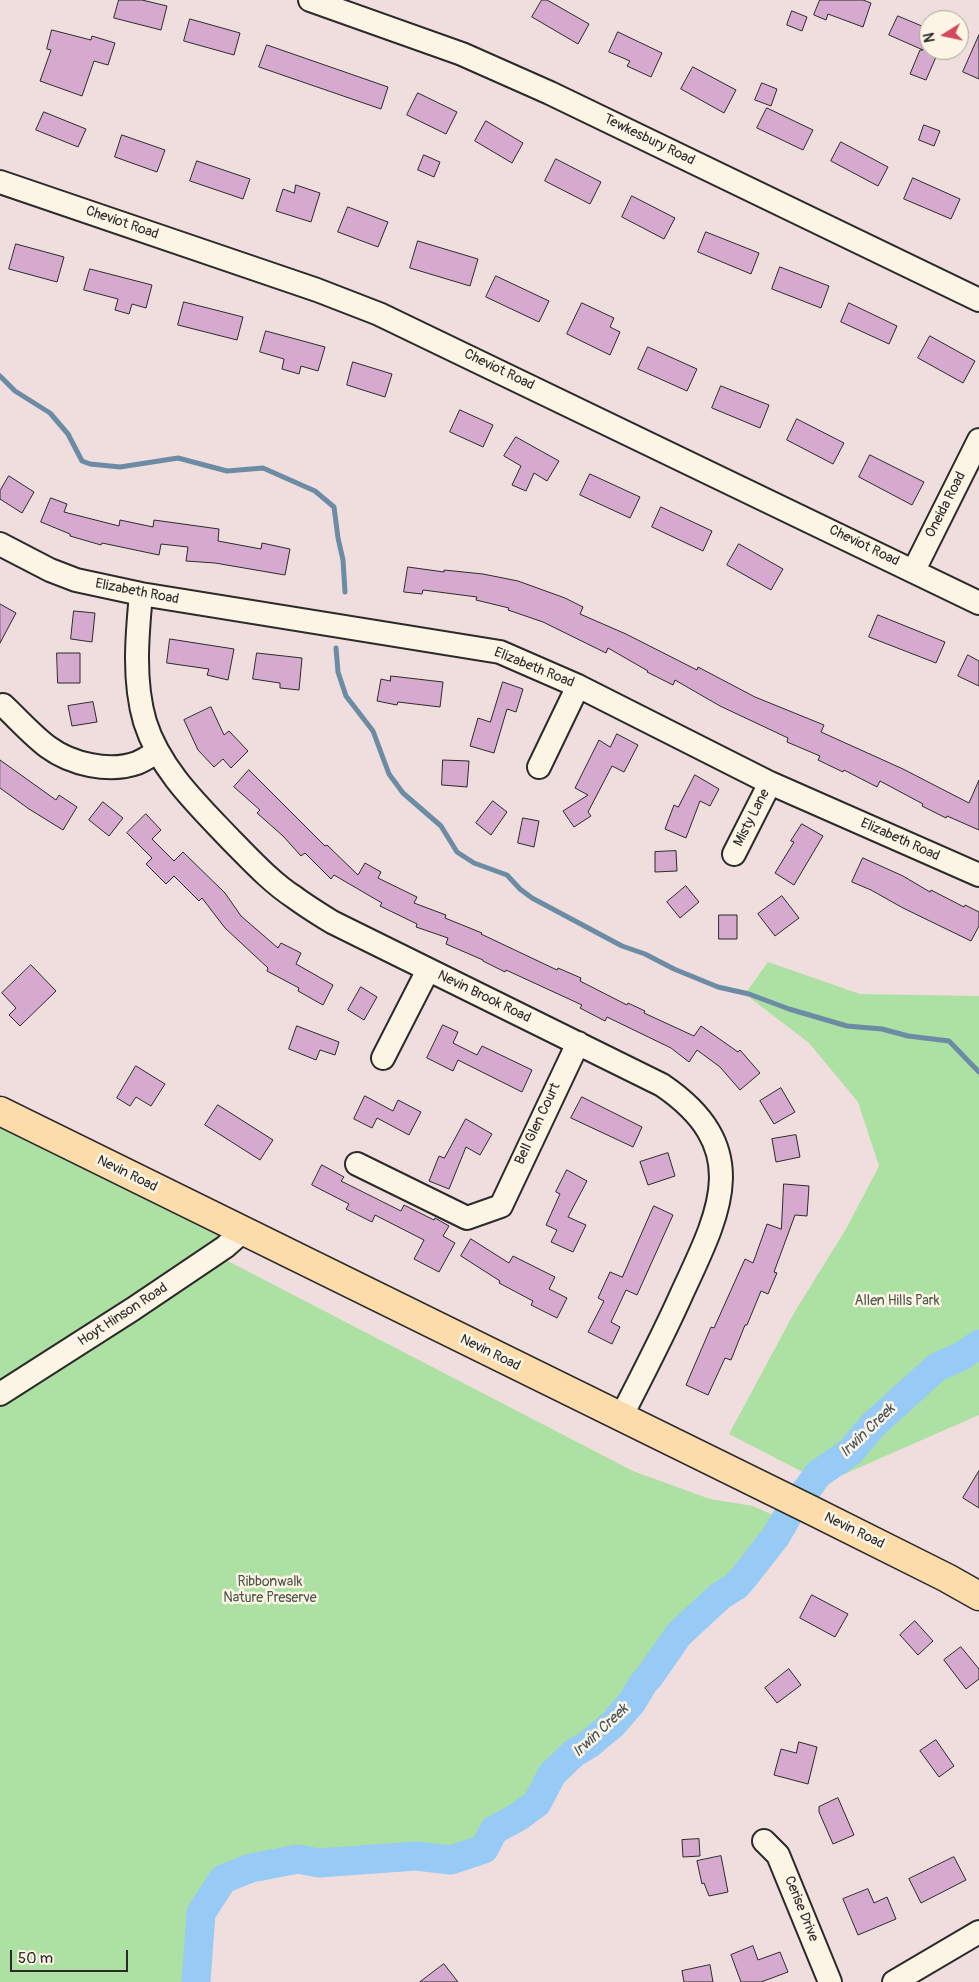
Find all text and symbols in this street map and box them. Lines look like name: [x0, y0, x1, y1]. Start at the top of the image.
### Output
north arrow: [919, 10, 969, 60]
text: N: [921, 31, 939, 44]
street label: Tewkesbury Road: [601, 111, 697, 169]
street label: Cheviot Road: [83, 203, 161, 243]
street label: Cheviot Road: [461, 346, 537, 394]
street label: Oneida Road: [922, 469, 970, 541]
street label: Cheviot Road: [826, 522, 902, 570]
street label: Elizabeth Road: [94, 576, 180, 608]
street label: Elizabeth Road: [491, 644, 577, 692]
street label: Misty Lane: [730, 786, 774, 850]
street label: Elizabeth Road: [858, 815, 942, 865]
street label: Nevin Brook Road: [435, 967, 533, 1027]
street label: Bell Glen Court: [512, 1080, 564, 1168]
street label: Nevin Road: [94, 1152, 160, 1196]
street label: Hoyt Hinson Road: [75, 1280, 171, 1350]
park label: Allen Hills Park: [854, 1293, 940, 1309]
street label: Nevin Road: [457, 1331, 523, 1375]
water label: Irwin Creek: [837, 1400, 899, 1462]
street label: Nevin Road: [821, 1509, 887, 1553]
park label: Ribbonwalk Nature Preserve: [223, 1574, 317, 1606]
water label: Irwin Creek: [570, 1701, 632, 1761]
street label: Cerise Drive: [780, 1874, 822, 1944]
scale bar: [12, 1940, 130, 1972]
text: 50 m: [18, 1949, 53, 1968]

